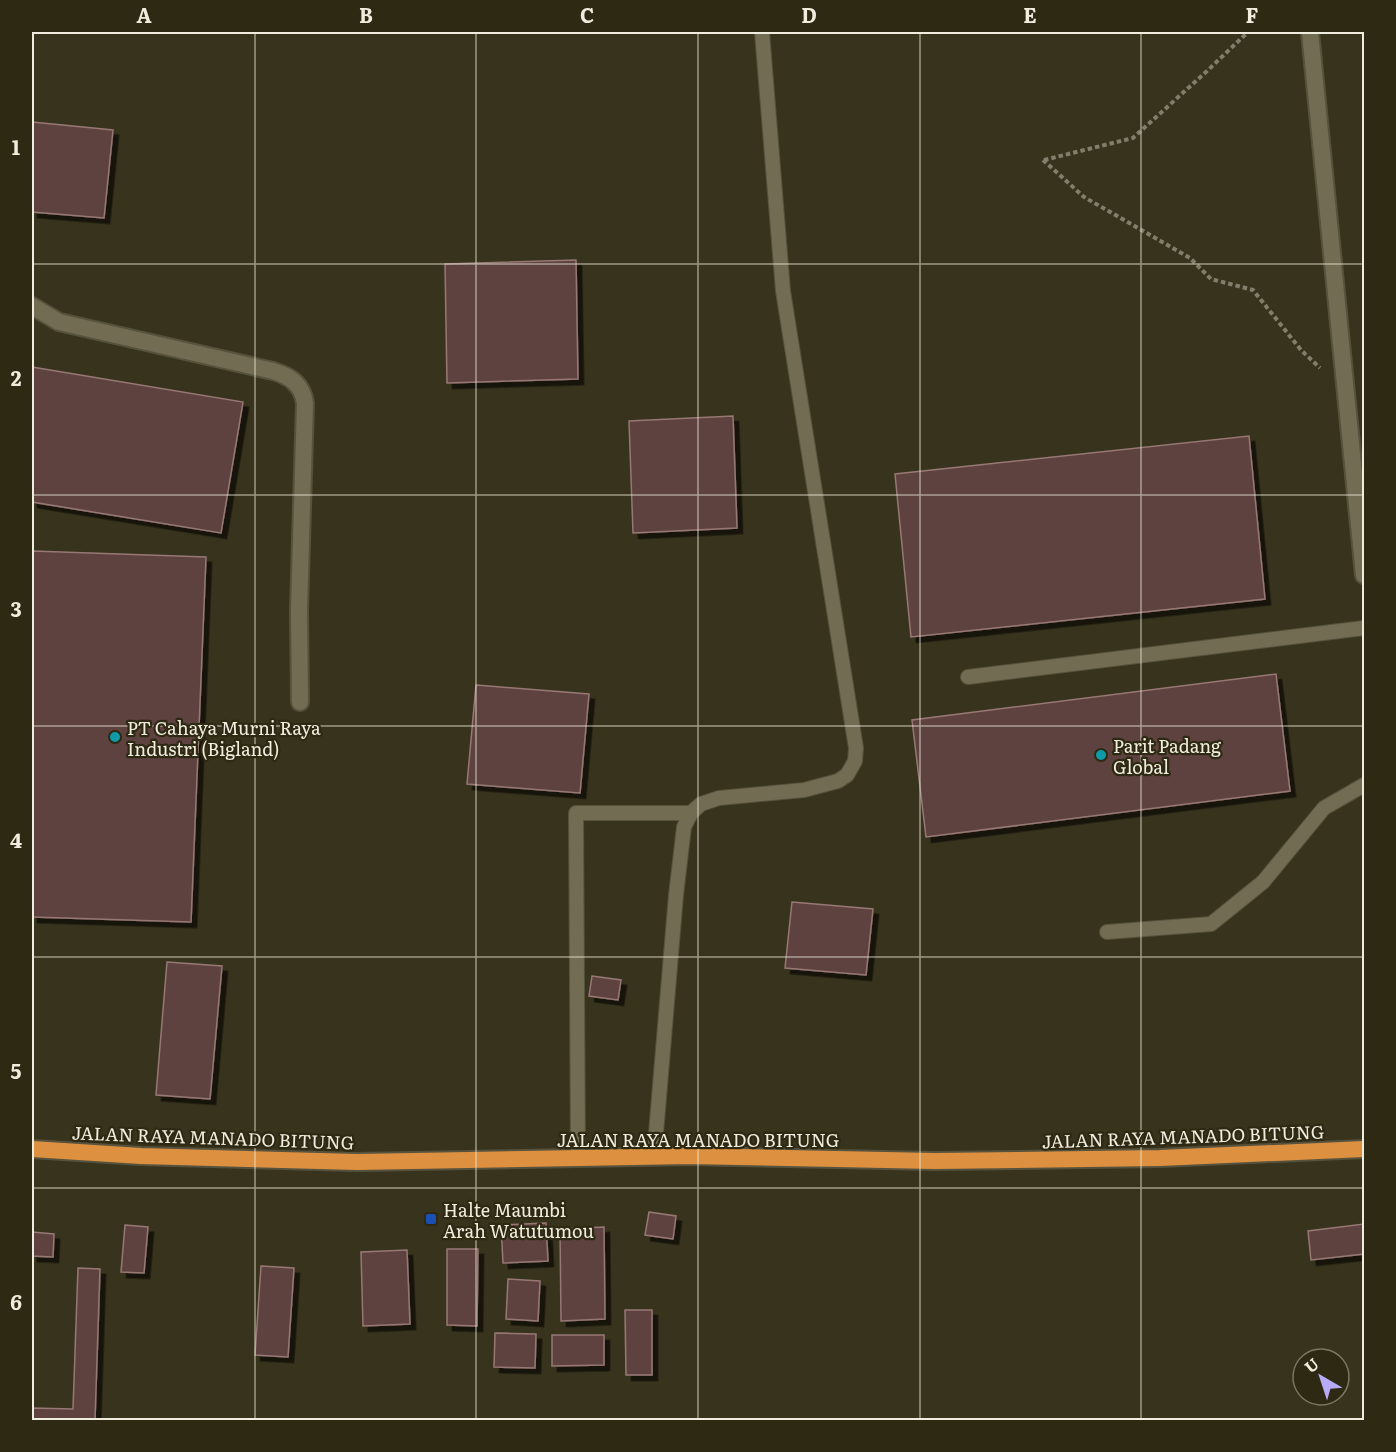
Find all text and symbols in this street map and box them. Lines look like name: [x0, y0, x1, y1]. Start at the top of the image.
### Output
text: A: [136, 0, 152, 29]
text: B: [359, 0, 373, 29]
text: C: [580, 0, 594, 29]
text: D: [801, 0, 817, 29]
text: E: [1023, 0, 1037, 29]
text: F: [1246, 0, 1259, 29]
text: 1: [12, 131, 20, 161]
text: 2: [11, 362, 22, 392]
text: 3: [10, 593, 22, 623]
place label: PT Cahaya Murni Raya Industri (Bigland): [127, 714, 321, 762]
marker: PT Cahaya Murni Raya Industri (Bigland): [108, 730, 122, 744]
place label: Parit Padang Global: [1113, 732, 1222, 780]
marker: Parit Padang Global: [1094, 748, 1108, 762]
text: 4: [10, 824, 22, 854]
text: 5: [11, 1055, 22, 1085]
street label: JALAN RAYA MANADO BITUNG: [1041, 1118, 1325, 1154]
street label: JALAN RAYA MANADO BITUNG: [71, 1119, 355, 1155]
street label: JALAN RAYA MANADO BITUNG: [557, 1126, 839, 1153]
place label: Halte Maumbi Arah Watutumou: [443, 1196, 594, 1244]
marker: Halte Maumbi Arah Watutumou: [424, 1212, 438, 1226]
text: 6: [10, 1286, 22, 1316]
north arrow: [1291, 1347, 1351, 1407]
text: U: [1298, 1351, 1324, 1378]

